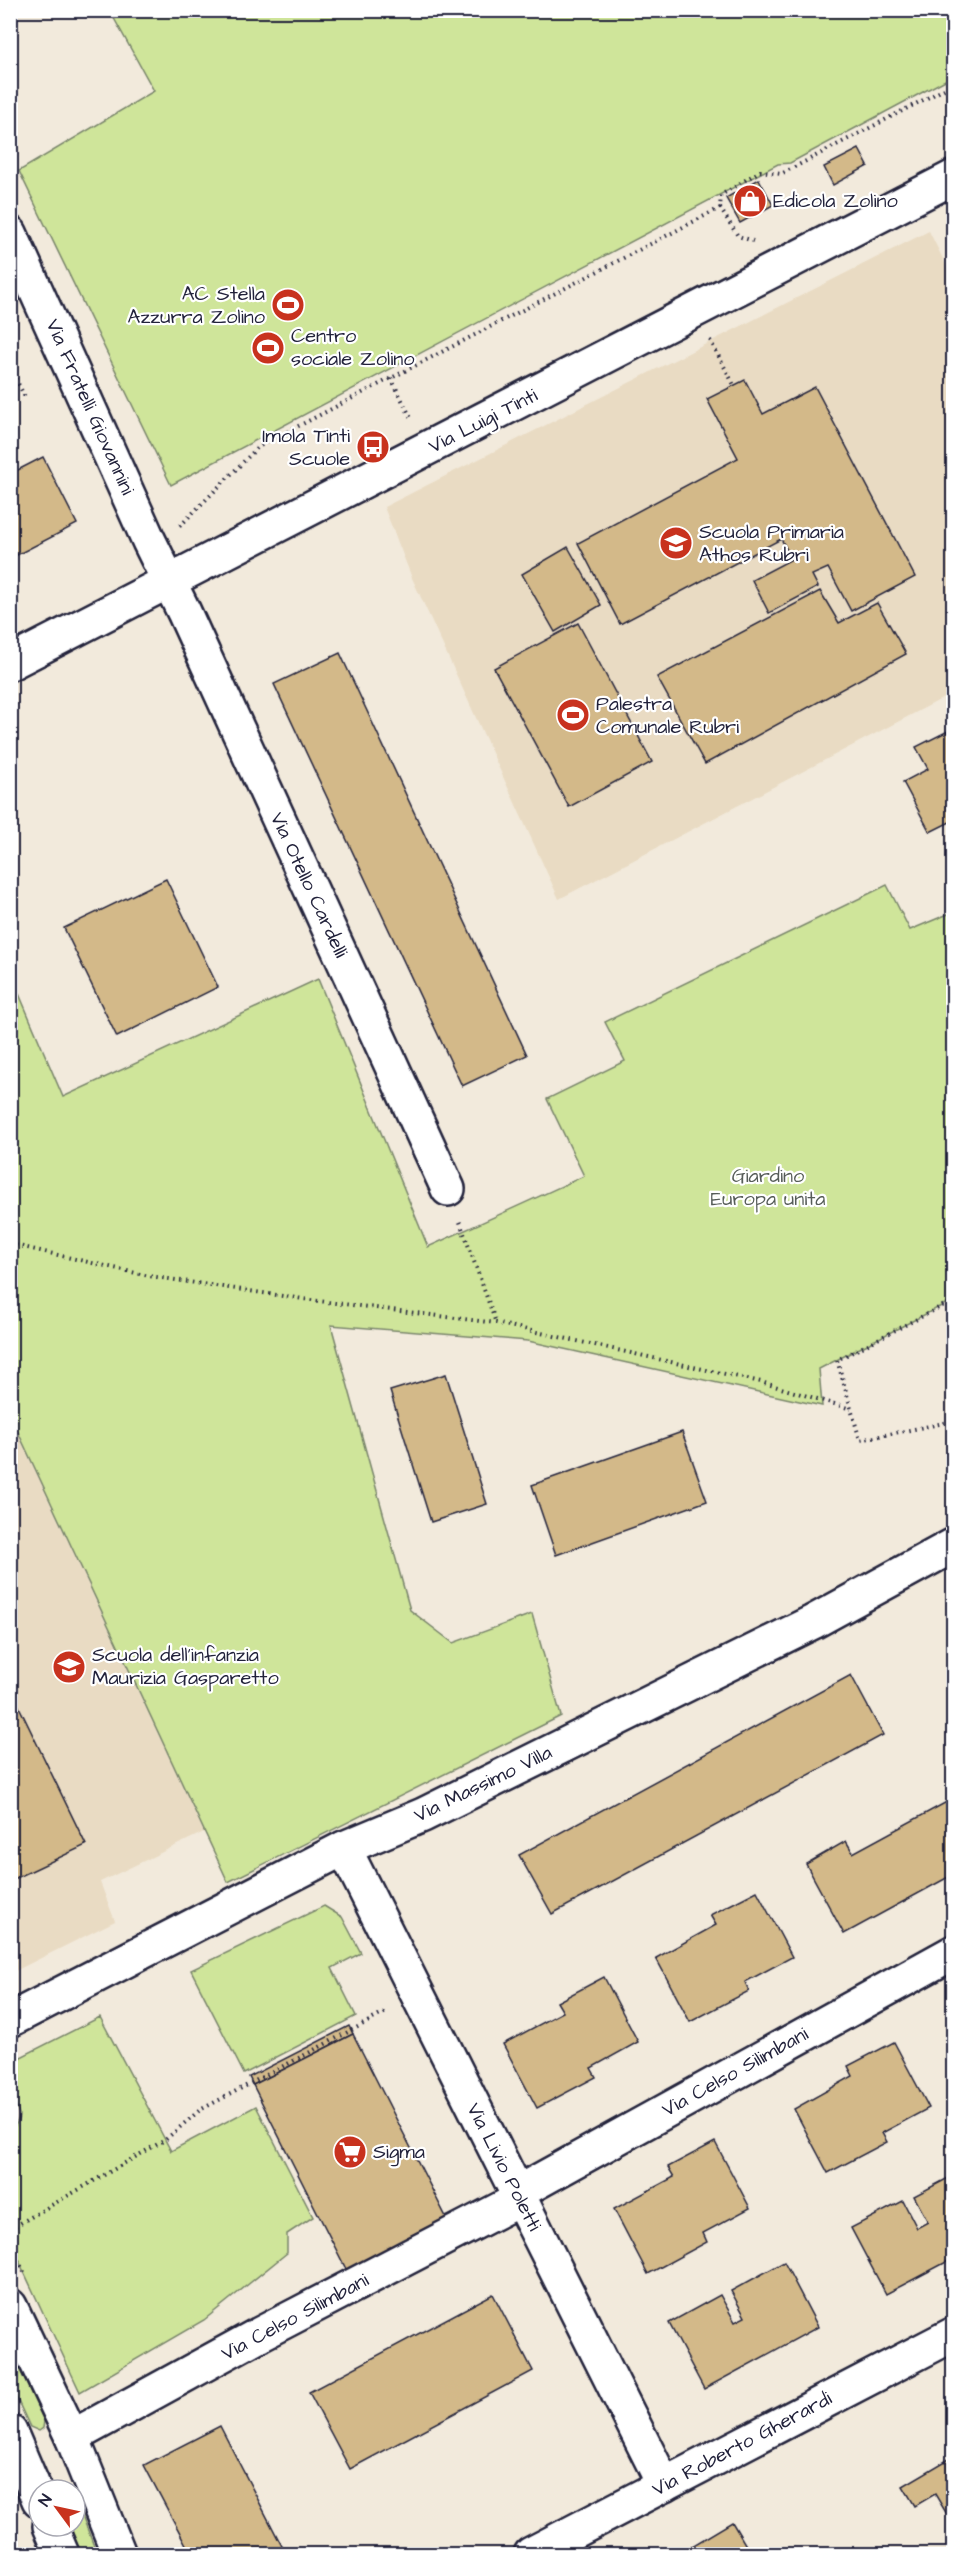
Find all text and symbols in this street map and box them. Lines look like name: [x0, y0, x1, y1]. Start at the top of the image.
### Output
shop icon: Edicola Zolino: [732, 183, 768, 219]
place label: Edicola Zolino: [773, 187, 898, 215]
place label: AC Stella Azzurra Zolino: [128, 280, 265, 331]
sports icon: AC Stella Azzurra Zolino: [270, 287, 306, 323]
street label: Via Fratelli Giovannini: [39, 315, 141, 499]
place label: Centro sociale Zolino: [291, 322, 414, 373]
sports icon: Centro sociale Zolino: [250, 330, 286, 366]
street label: Via Luigi Tinti: [424, 382, 543, 461]
place label: Imola Tinti Scuole: [262, 422, 350, 473]
bus stop icon: Imola Tinti Scuole: [355, 429, 391, 465]
place label: Scuola Primaria Athos Rubri: [699, 518, 844, 569]
school or university icon: Scuola Primaria Athos Rubri: [658, 525, 694, 561]
place label: Palestra Comunale Rubri: [596, 690, 739, 741]
sports icon: Palestra Comunale Rubri: [555, 697, 591, 733]
street label: Via Otello Cardelli: [263, 808, 355, 962]
park label: Giardino Europa unita: [710, 1162, 826, 1213]
place label: Scuola dell'infanzia Maurizia Gasparetto: [92, 1641, 279, 1692]
school or university icon: Scuola dell'infanzia Maurizia Gasparetto: [51, 1649, 87, 1685]
street label: Via Massimo Villa: [409, 1738, 557, 1830]
street label: Via Celso Silimbani: [657, 2020, 813, 2124]
street label: Via Livio Poletti: [460, 2098, 548, 2236]
supermarket icon: Sigma: [332, 2134, 368, 2170]
place label: Sigma: [373, 2138, 425, 2167]
street label: Via Celso Silimbani: [216, 2266, 374, 2368]
street label: Via Roberto Gherardi: [647, 2385, 837, 2503]
north arrow: [27, 2478, 87, 2538]
text: N: [33, 2490, 57, 2511]

